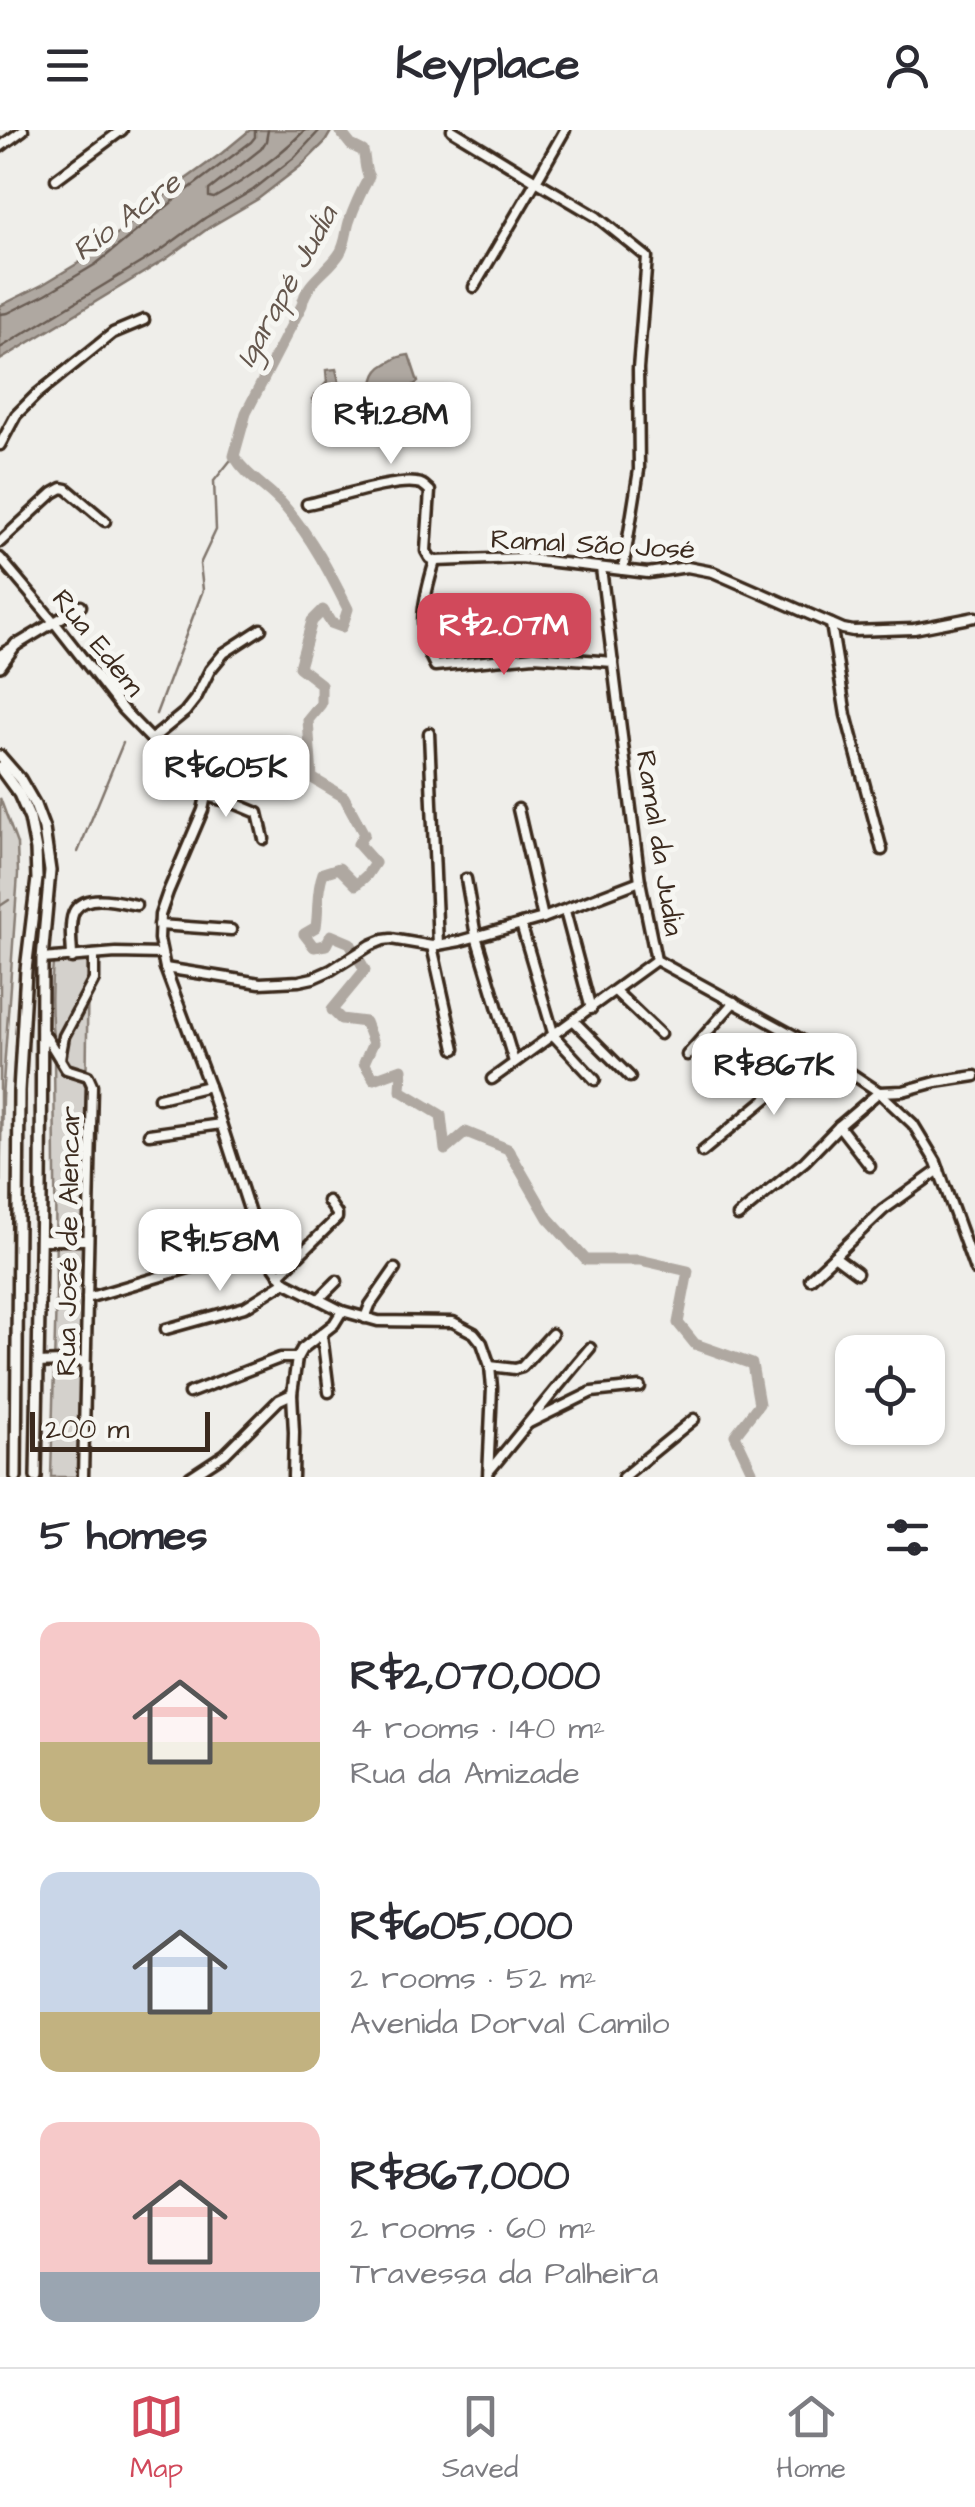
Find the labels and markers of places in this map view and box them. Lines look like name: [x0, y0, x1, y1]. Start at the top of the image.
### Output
pin: R$1.28M: [299, 382, 483, 467]
pin: R$2.07M: [412, 593, 596, 678]
pin: R$605K: [145, 735, 307, 820]
pin: R$867K: [693, 1033, 855, 1118]
pin: R$1.58M: [128, 1209, 312, 1294]

